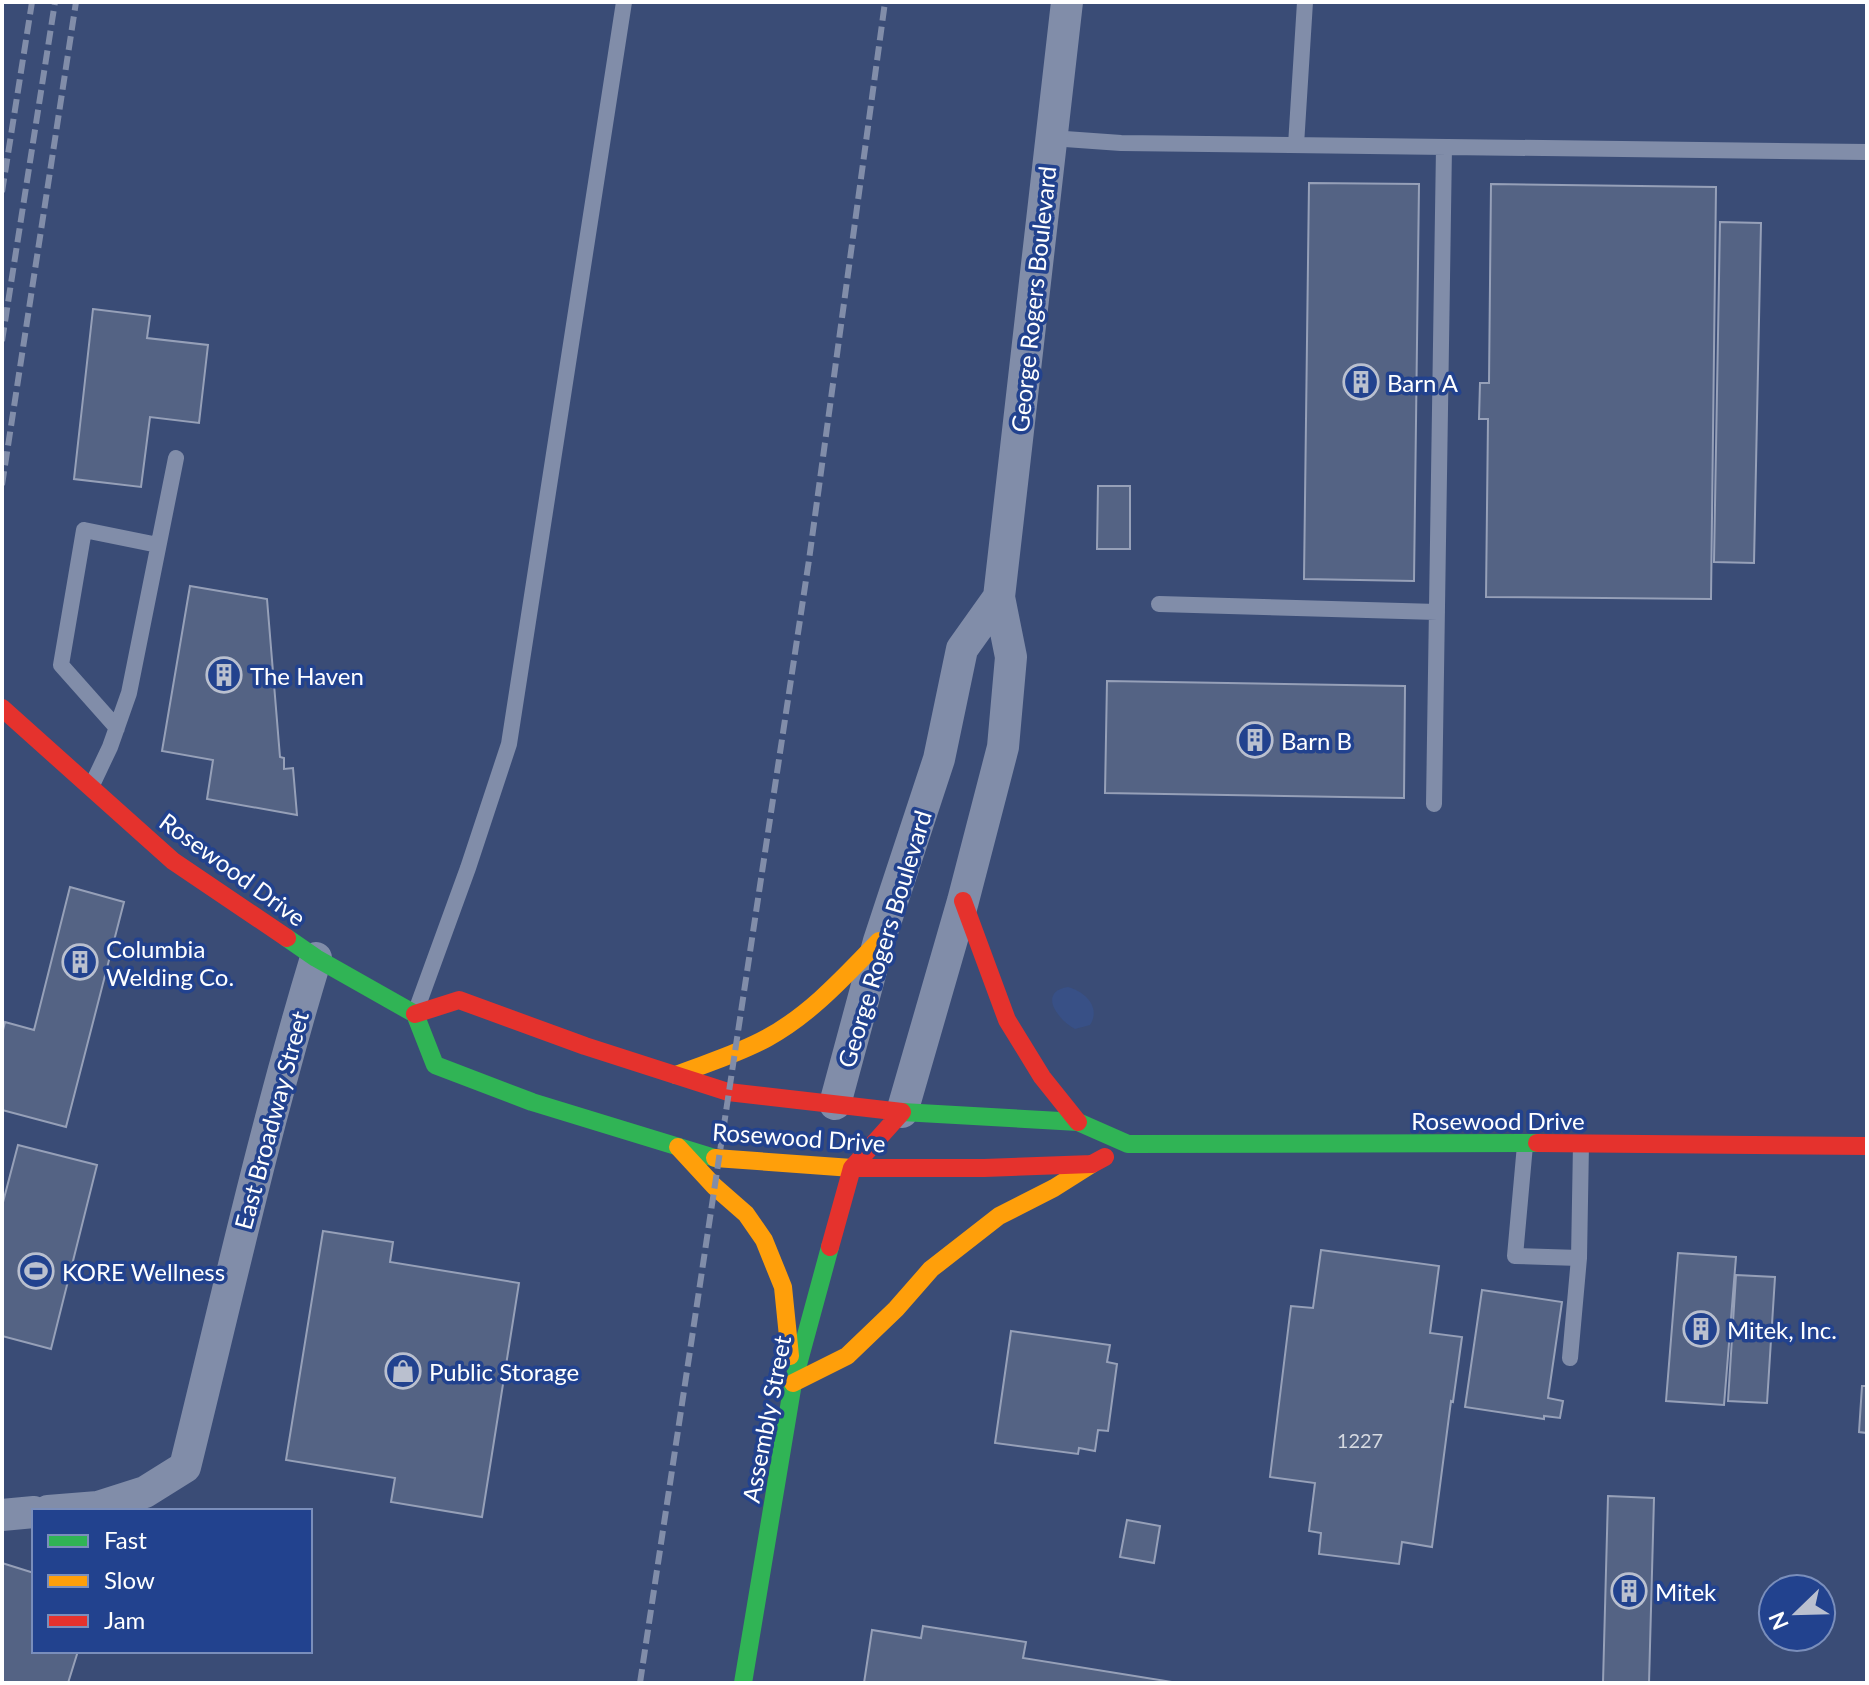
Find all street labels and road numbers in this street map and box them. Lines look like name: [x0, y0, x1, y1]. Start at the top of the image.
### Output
street label: George Rogers Boulevard: [1005, 165, 1061, 433]
street label: Rosewood Drive: [154, 806, 312, 932]
street label: George Rogers Boulevard: [831, 807, 937, 1071]
street label: East Broadway Street: [228, 1007, 314, 1232]
street label: Rosewood Drive: [1411, 1106, 1585, 1135]
street label: Rosewood Drive: [711, 1116, 887, 1158]
street label: Assembly Street: [736, 1333, 796, 1505]

